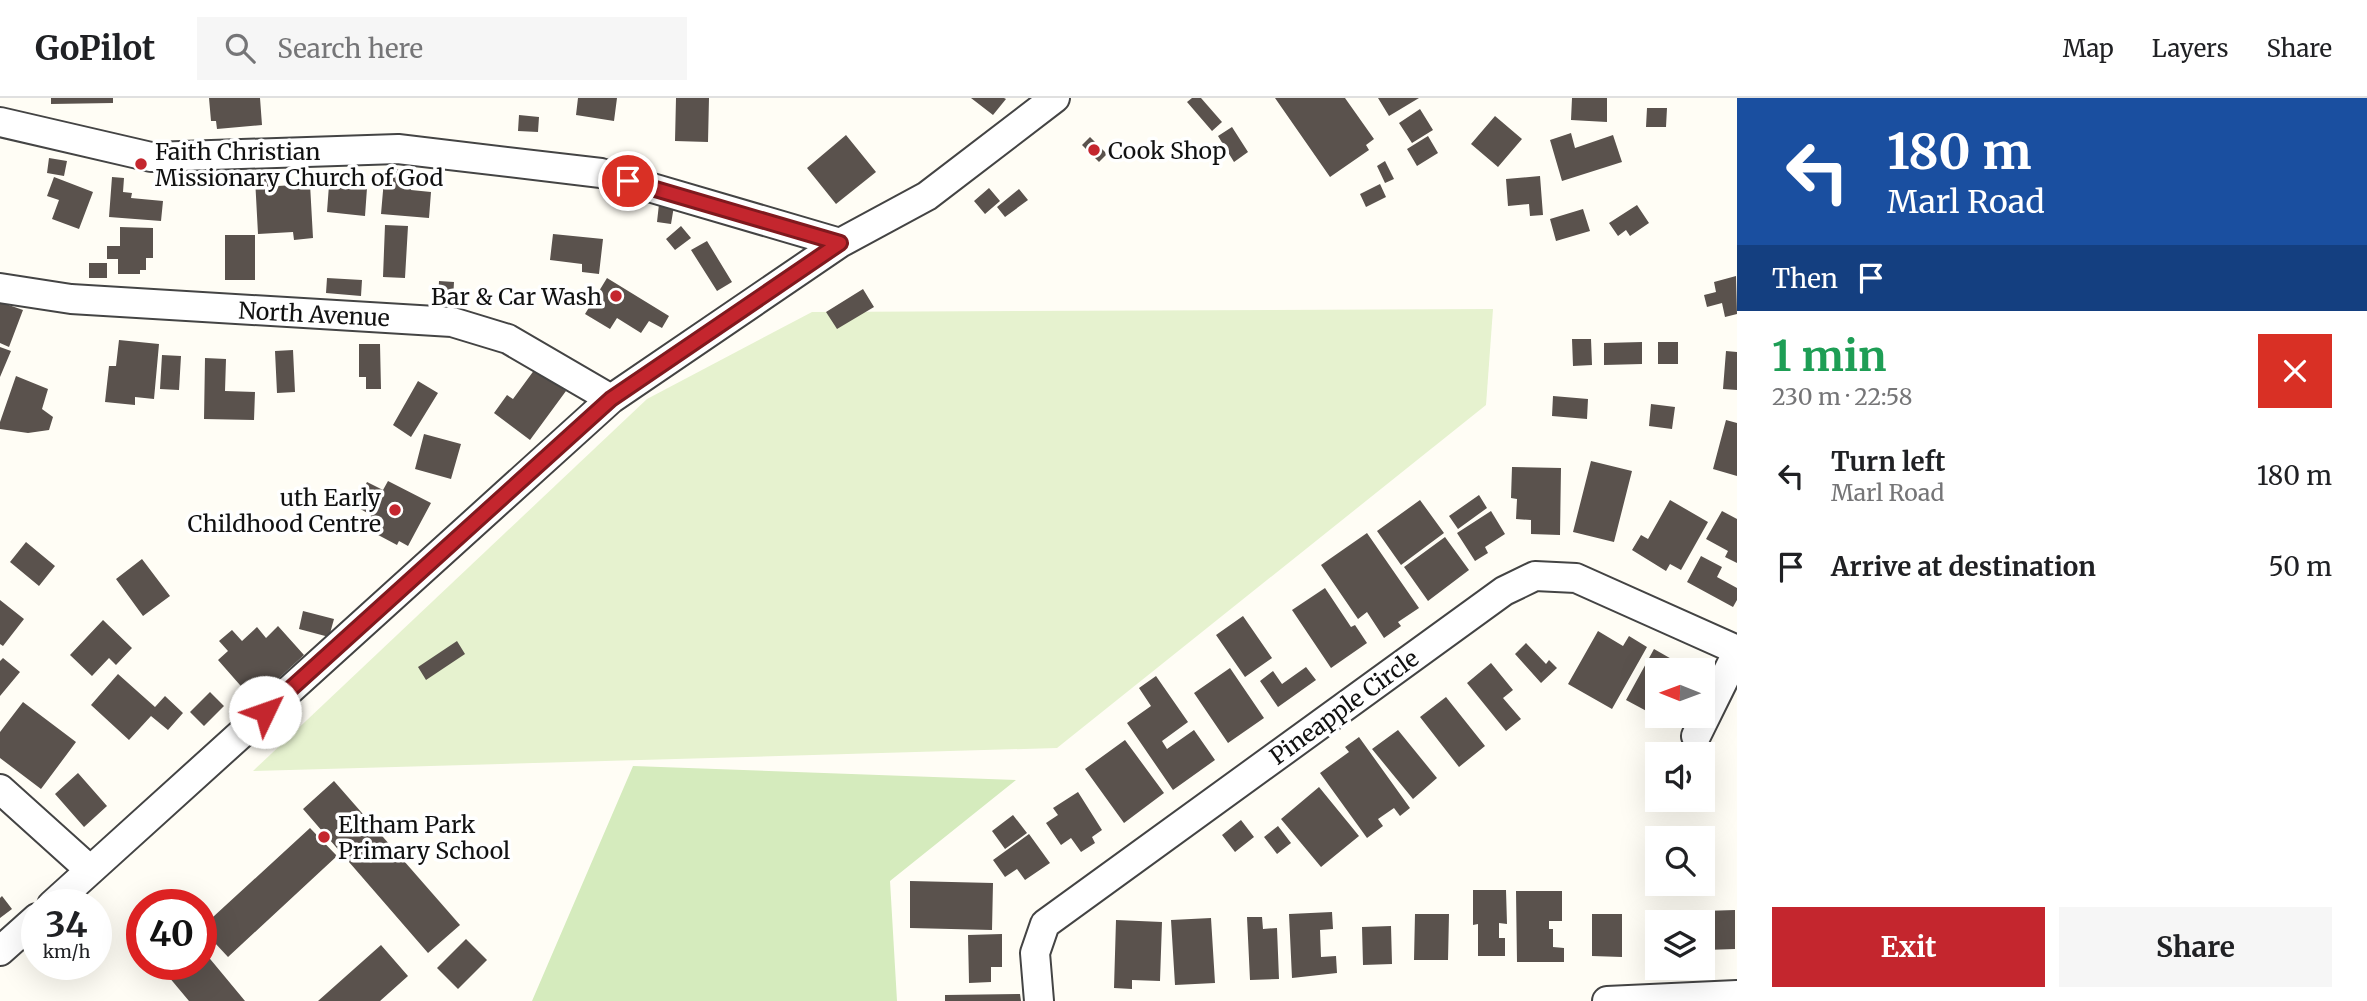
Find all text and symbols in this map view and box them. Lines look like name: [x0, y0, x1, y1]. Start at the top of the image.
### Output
search box: [197, 17, 687, 80]
text: GoPilot: [35, 28, 155, 69]
icon: search: [221, 29, 259, 67]
text: Search here: [277, 32, 423, 65]
text: Map: [2063, 33, 2114, 64]
text: Layers: [2152, 33, 2228, 64]
text: Share: [2266, 33, 2332, 64]
text: 180 m: [1887, 121, 2032, 182]
icon: left: [1772, 126, 1863, 217]
place label: Cook Shop: [1108, 136, 1226, 165]
place label: Faith Christian Missionary Church of God: [155, 137, 444, 192]
marker: Cook Shop: [1086, 142, 1102, 158]
pin: [598, 151, 658, 211]
marker: Faith Christian Missionary Church of God: [133, 156, 149, 172]
icon: arrive: [609, 162, 647, 200]
text: Marl Road: [1887, 182, 2045, 222]
icon: arrive: [1852, 259, 1890, 297]
text: Then: [1772, 262, 1838, 295]
place label: Bar & Car Wash: [431, 282, 602, 311]
marker: Bar & Car Wash: [608, 288, 624, 304]
street label: North Avenue: [238, 296, 390, 332]
text: 1 min: [1772, 330, 1886, 382]
button: close: [2258, 334, 2332, 408]
text: 230 m · 22:58: [1772, 382, 1912, 411]
text: Turn left: [1831, 445, 1945, 478]
icon: left: [1772, 457, 1810, 495]
text: 180 m: [2257, 459, 2332, 492]
text: Marl Road: [1831, 478, 1944, 507]
place label: uth Early Childhood Centre: [188, 483, 382, 538]
marker: uth Early Childhood Centre: [387, 502, 403, 518]
icon: arrive: [1772, 548, 1810, 586]
text: Arrive at destination: [1831, 550, 2096, 583]
text: 50 m: [2268, 550, 2332, 583]
street label: Pineapple Circle: [1264, 643, 1424, 771]
north arrow: [1645, 658, 1715, 728]
map controls: [1645, 658, 1715, 980]
position arrow: [228, 675, 302, 749]
button: sound: [1645, 742, 1715, 812]
place label: Eltham Park Primary School: [338, 810, 510, 865]
button: search: [1645, 826, 1715, 896]
marker: Eltham Park Primary School: [316, 829, 332, 845]
speed limit sign: 40: [126, 889, 217, 980]
text: 34: [46, 903, 87, 947]
button: Exit: [1772, 907, 2045, 987]
button: Share: [2059, 907, 2332, 987]
button: layers: [1645, 910, 1715, 980]
text: km/h: [43, 940, 90, 963]

